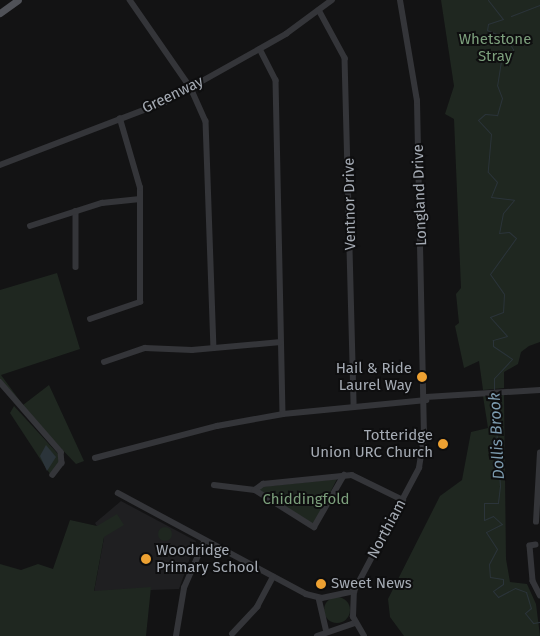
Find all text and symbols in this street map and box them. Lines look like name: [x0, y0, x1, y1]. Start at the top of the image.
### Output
park label: Whetstone Stray: [459, 30, 531, 65]
street label: Greenway: [139, 72, 207, 118]
street label: Longland Drive: [409, 144, 431, 246]
street label: Ventnor Drive: [340, 157, 360, 251]
place label: Hail & Ride Laurel Way: [336, 359, 412, 394]
marker: Hail & Ride Laurel Way: [416, 371, 428, 383]
water label: Dollis Brook: [485, 392, 509, 480]
place label: Totteridge Union URC Church: [310, 426, 433, 461]
marker: Totteridge Union URC Church: [437, 438, 449, 450]
park label: Chiddingfold: [263, 491, 349, 509]
street label: Northiam: [364, 496, 410, 562]
place label: Woodridge Primary School: [156, 541, 259, 576]
marker: Woodridge Primary School: [140, 553, 152, 565]
place label: Sweet News: [331, 575, 412, 593]
marker: Sweet News: [315, 578, 327, 590]

